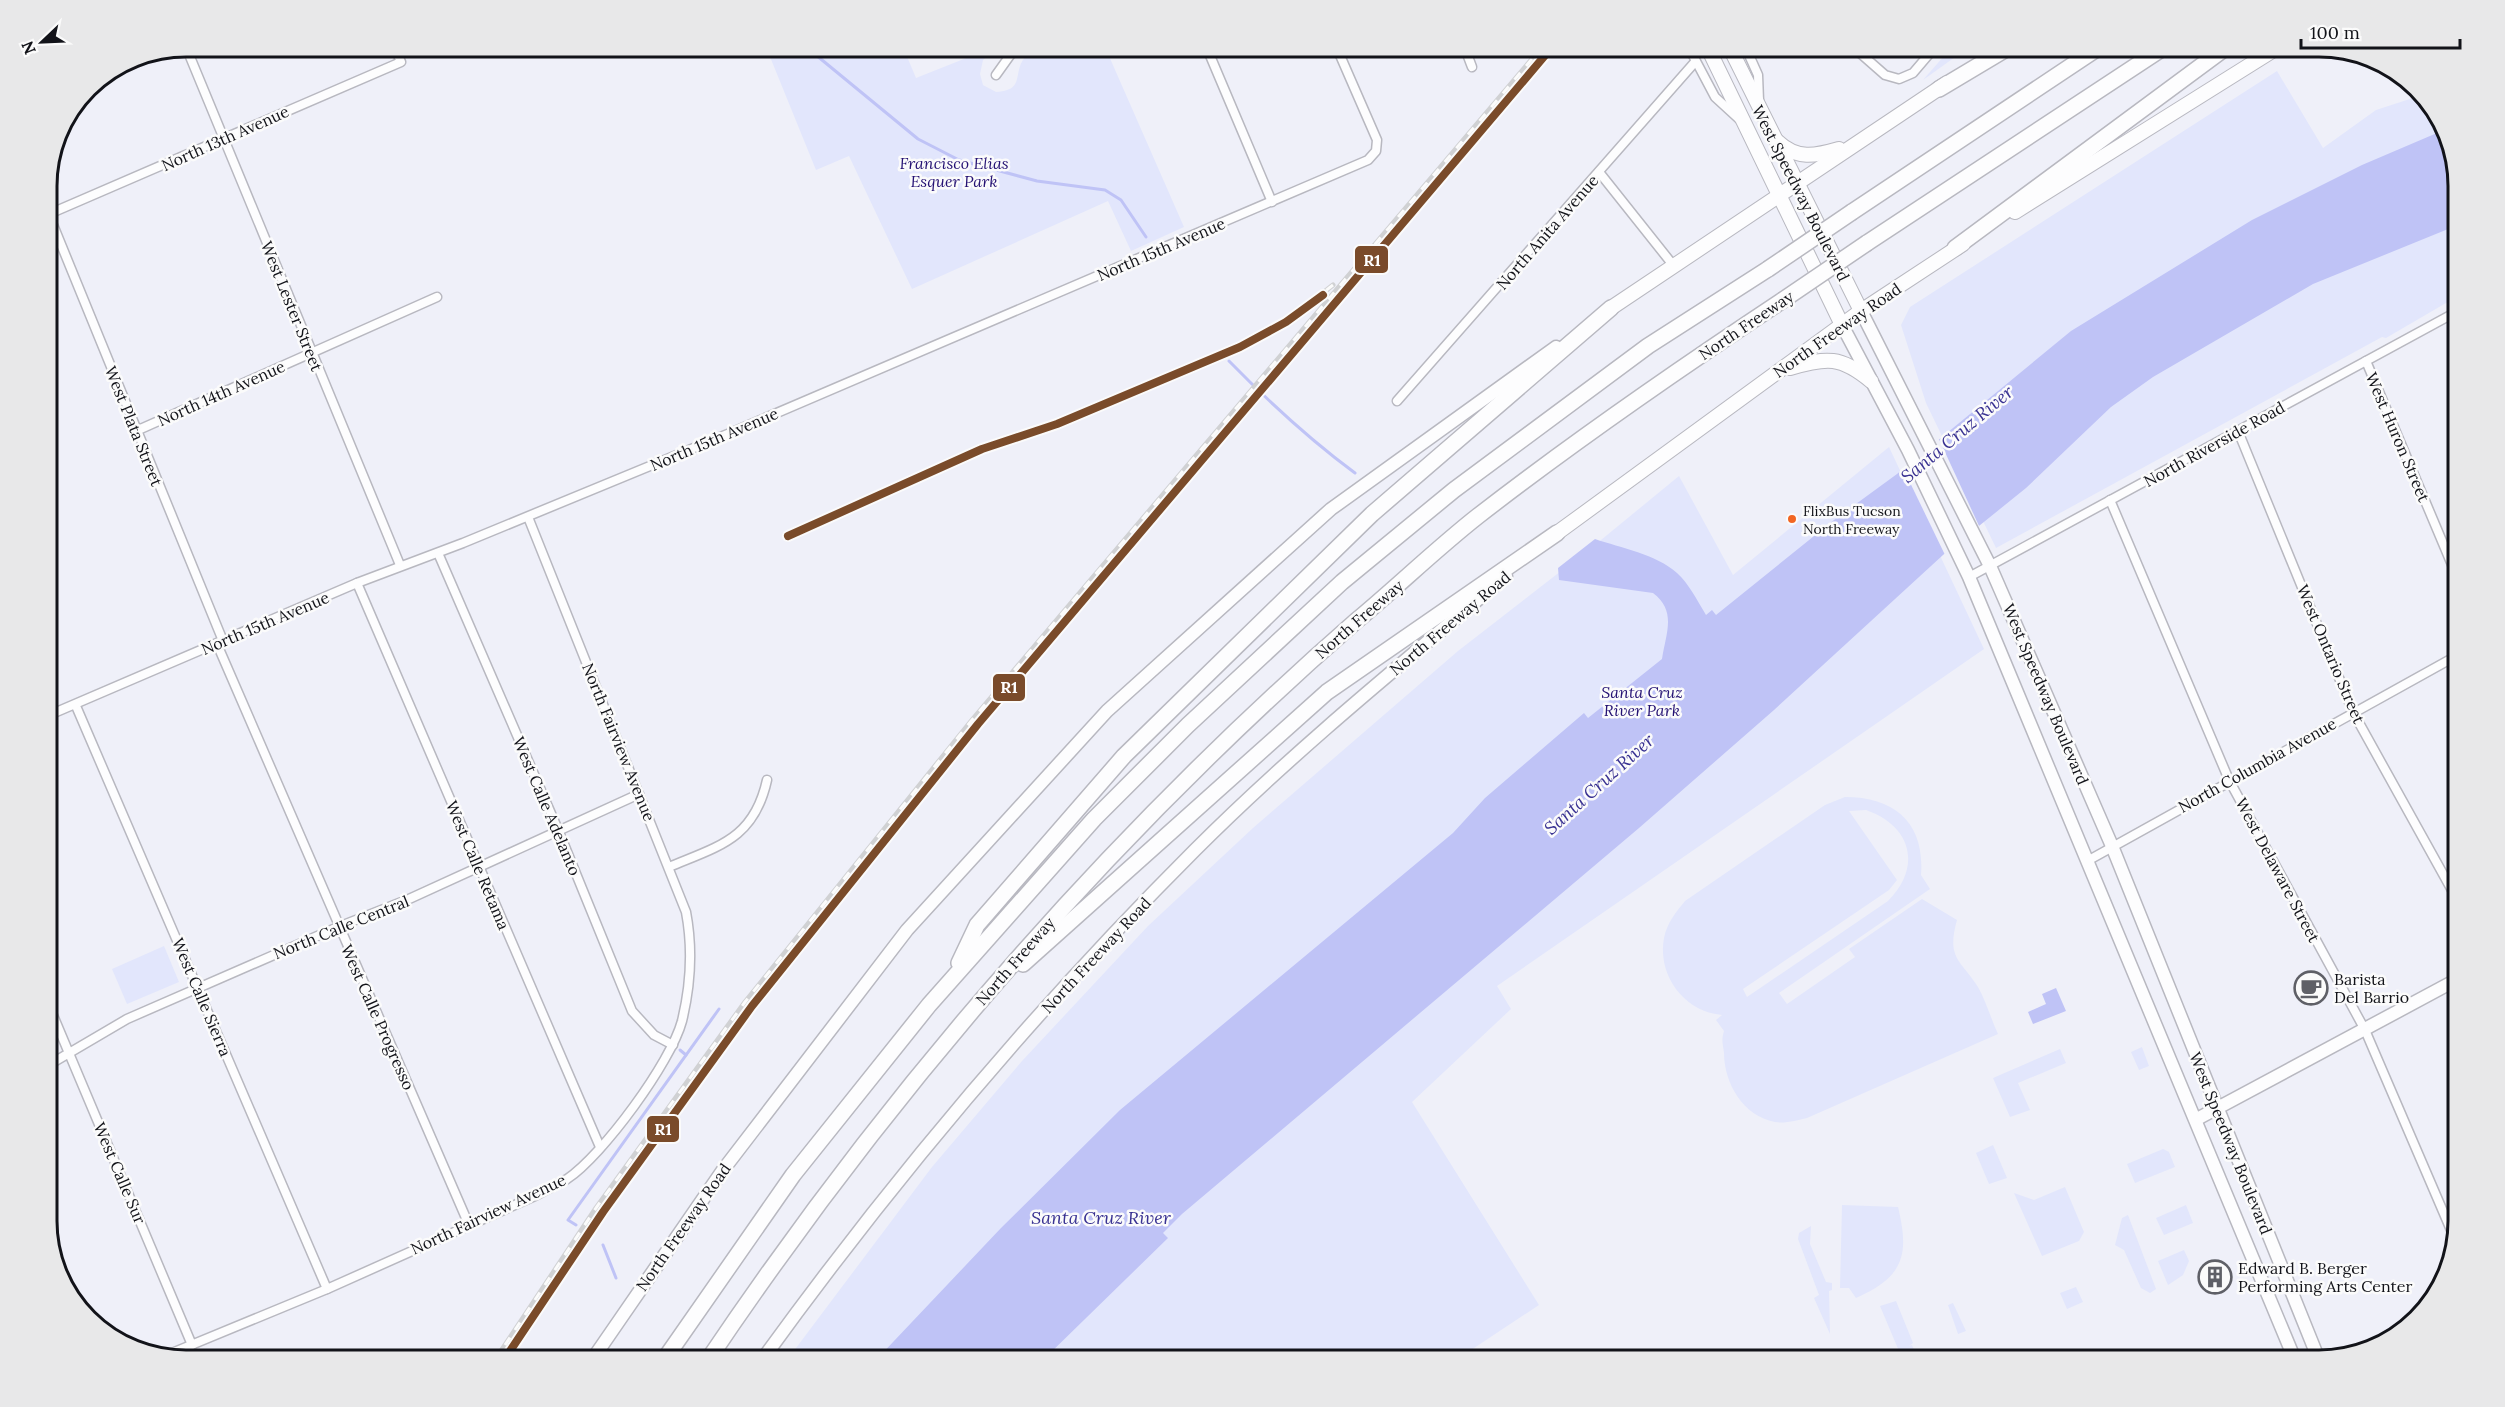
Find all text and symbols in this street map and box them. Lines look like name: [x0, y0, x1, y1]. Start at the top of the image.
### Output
north arrow: [12, 12, 72, 72]
scale bar: [2301, 12, 2460, 50]
text: 100 m: [2310, 21, 2360, 44]
text: N: [17, 38, 40, 57]
street label: North 13th Avenue: [158, 101, 292, 175]
street label: West Speedway Boulevard: [1748, 102, 1854, 285]
park label: Francisco Elias Esquer Park: [899, 153, 1009, 191]
street label: North Anita Avenue: [1492, 170, 1603, 294]
street label: North 15th Avenue: [1094, 213, 1228, 285]
street label: West Lester Street: [257, 238, 328, 375]
line badge: R1: [1354, 245, 1389, 274]
text: R1: [1363, 250, 1381, 270]
street label: North Freeway Road: [1769, 278, 1905, 382]
street label: North Freeway: [1695, 286, 1798, 364]
street label: North 14th Avenue: [154, 356, 288, 430]
street label: West Plata Street: [101, 363, 168, 490]
street label: West Huron Street: [2362, 369, 2435, 506]
water label: Santa Cruz River: [1896, 380, 2019, 488]
street label: North Riverside Road: [2140, 397, 2288, 491]
street label: North 15th Avenue: [647, 403, 781, 475]
place label: FlixBus Tucson North Freeway: [1803, 502, 1901, 538]
marker: FlixBus Tucson North Freeway: [1786, 513, 1798, 525]
street label: North Freeway Road: [1386, 566, 1515, 679]
street label: North Freeway: [1311, 575, 1408, 663]
street label: West Ontario Street: [2293, 582, 2370, 727]
street label: North 15th Avenue: [198, 587, 332, 659]
street label: West Speedway Boulevard: [1999, 600, 2093, 788]
street label: North Fairview Avenue: [578, 660, 660, 824]
line badge: R1: [992, 673, 1026, 702]
text: R1: [1000, 677, 1018, 697]
park label: Santa Cruz River Park: [1601, 682, 1683, 720]
street label: North Columbia Avenue: [2174, 713, 2340, 817]
water label: Santa Cruz River: [1539, 728, 1659, 839]
street label: West Calle Adelanto: [509, 734, 585, 878]
street label: West Delaware Street: [2231, 794, 2325, 946]
street label: West Calle Retama: [442, 797, 514, 933]
street label: North Calle Central: [270, 891, 412, 963]
street label: North Freeway Road: [1037, 892, 1155, 1017]
street label: North Freeway: [971, 912, 1059, 1009]
street label: West Calle Sierra: [168, 935, 236, 1059]
street label: West Calle Progresso: [337, 941, 419, 1093]
place label: Barista Del Barrio: [2334, 969, 2409, 1007]
cafe icon: Barista Del Barrio: [2293, 970, 2329, 1006]
street label: West Speedway Boulevard: [2185, 1049, 2277, 1237]
line badge: R1: [646, 1115, 680, 1143]
street label: West Calle Sur: [90, 1119, 150, 1227]
text: R1: [654, 1119, 672, 1139]
street label: North Freeway Road: [631, 1159, 735, 1295]
street label: North Fairview Avenue: [407, 1169, 569, 1259]
water label: Santa Cruz River: [1031, 1206, 1172, 1229]
place label: Edward B. Berger Performing Arts Center: [2238, 1258, 2412, 1296]
building icon: Edward B. Berger Performing Arts Center: [2197, 1259, 2233, 1295]

